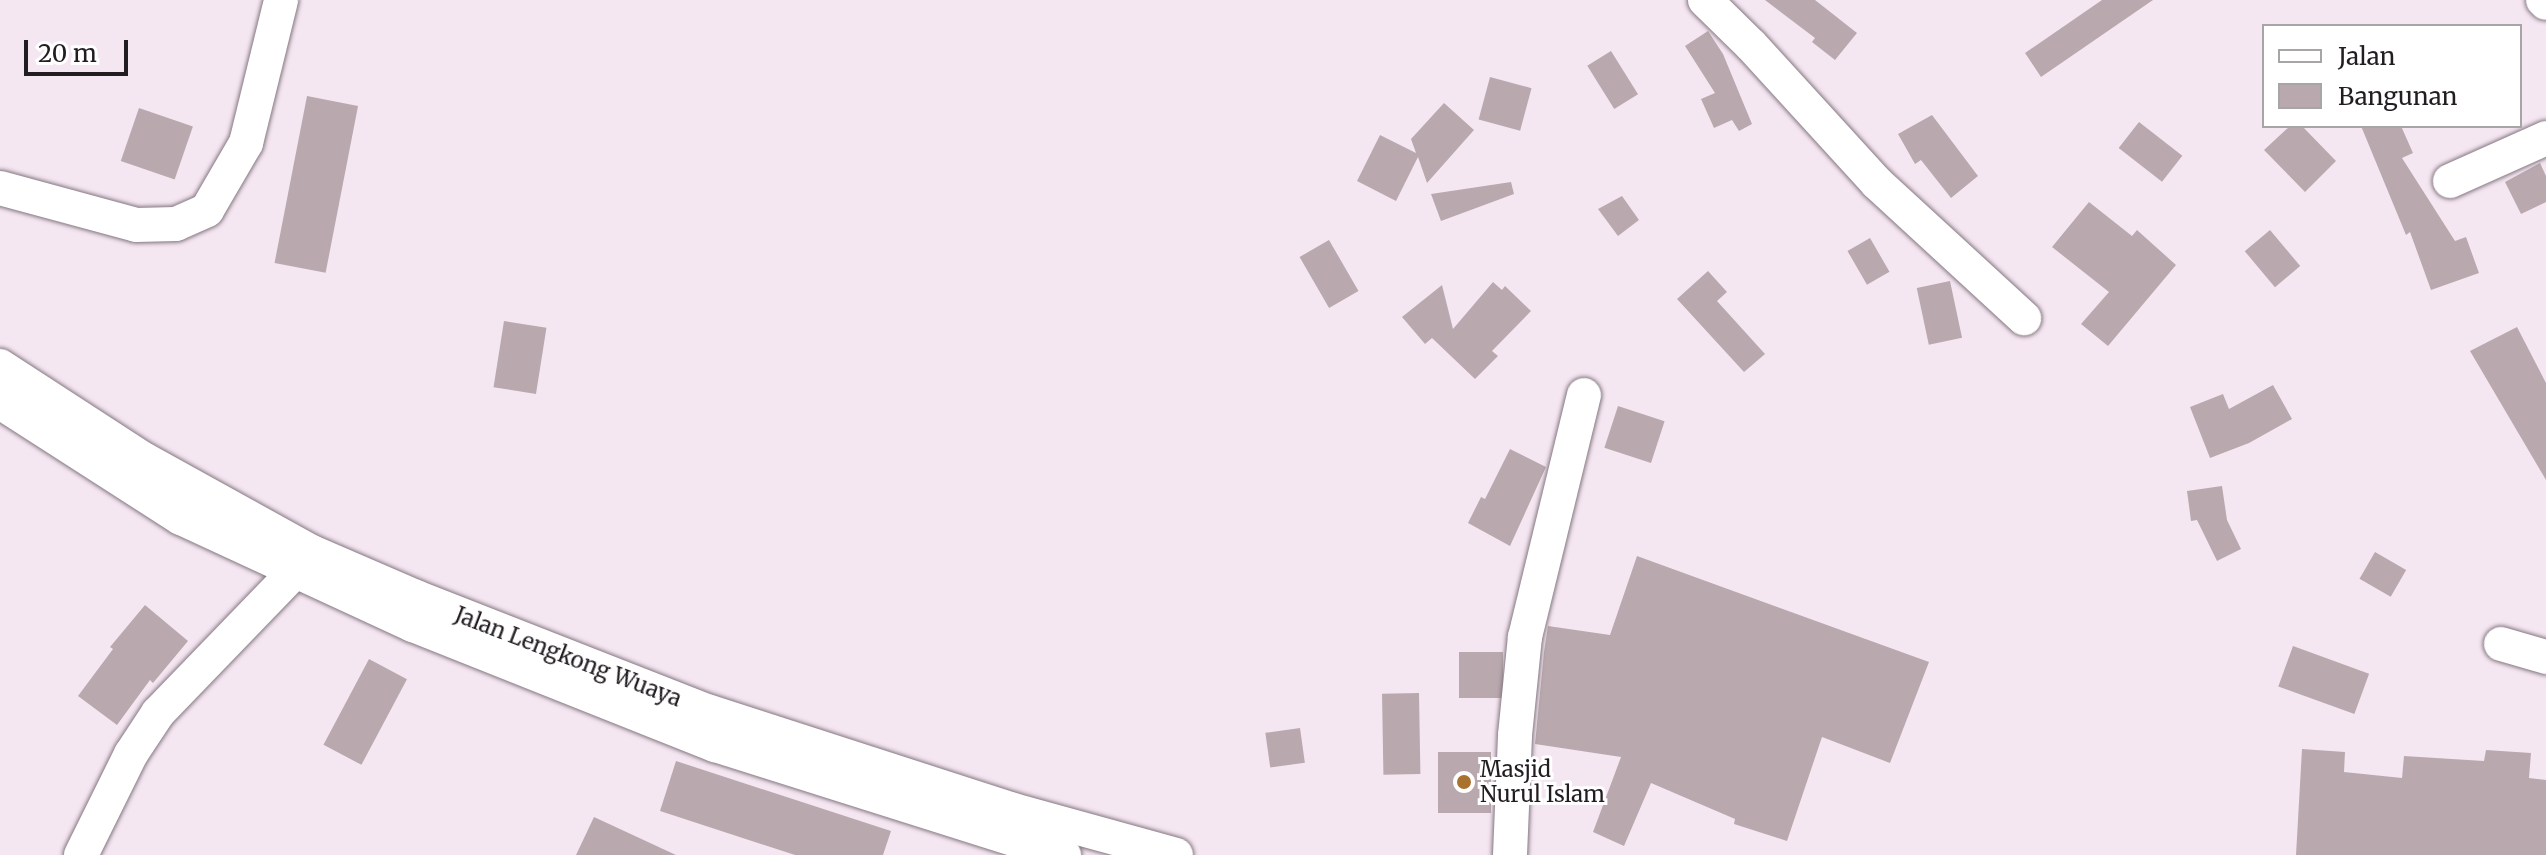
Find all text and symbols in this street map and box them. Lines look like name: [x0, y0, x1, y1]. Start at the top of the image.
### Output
scale bar: [28, 24, 132, 74]
legend: [2262, 24, 2522, 128]
text: 20 m: [38, 38, 97, 69]
text: Jalan: [2338, 41, 2395, 72]
text: Bangunan: [2338, 81, 2458, 112]
street label: Jalan Lengkong Wuaya: [451, 602, 685, 712]
place label: Masjid Nurul Islam: [1480, 756, 1605, 808]
marker: Masjid Nurul Islam: [1455, 773, 1473, 791]

